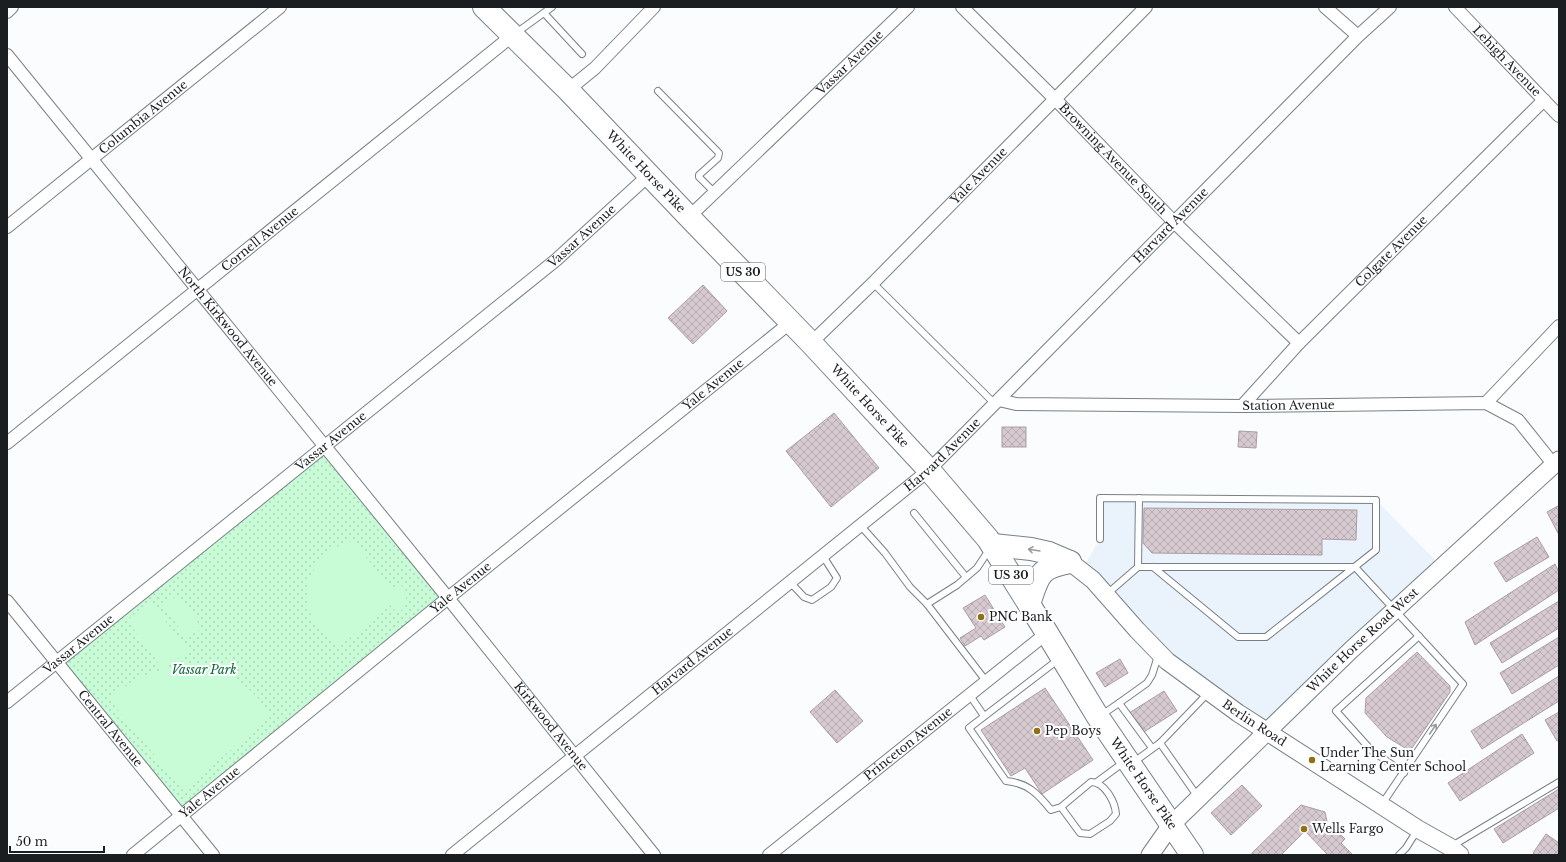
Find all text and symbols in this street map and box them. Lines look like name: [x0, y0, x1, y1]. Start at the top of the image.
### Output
street label: Lehigh Avenue: [1470, 22, 1544, 100]
street label: Vassar Avenue: [812, 27, 886, 98]
street label: Columbia Avenue: [96, 77, 190, 157]
street label: Browning Avenue South: [1056, 100, 1170, 217]
street label: White Horse Pike: [603, 126, 689, 216]
street label: Yale Avenue: [947, 144, 1010, 208]
street label: Harvard Avenue: [1130, 184, 1211, 266]
street label: Vassar Avenue: [544, 201, 619, 271]
street label: Cornell Avenue: [218, 203, 301, 274]
street label: Colgate Avenue: [1352, 212, 1430, 290]
road number: US 30: [721, 263, 765, 281]
street label: North Kirkwood Avenue: [175, 264, 281, 389]
street label: Yale Avenue: [679, 355, 746, 414]
street label: White Horse Pike: [827, 360, 912, 450]
street label: Station Avenue: [1242, 397, 1335, 413]
street label: Vassar Avenue: [291, 408, 369, 474]
street label: Harvard Avenue: [901, 415, 983, 494]
one-way arrow: [1027, 546, 1040, 554]
street label: Yale Avenue: [426, 558, 494, 617]
road number: US 30: [989, 566, 1033, 584]
street label: White Horse Road West: [1303, 584, 1422, 696]
place label: PNC Bank: [989, 609, 1053, 624]
street label: Vassar Avenue: [39, 611, 117, 678]
marker: PNC Bank: [976, 612, 986, 622]
street label: Harvard Avenue: [649, 623, 736, 698]
park label: Vassar Park: [172, 662, 236, 677]
street label: Kirkwood Avenue: [511, 679, 591, 773]
street label: Central Avenue: [75, 687, 146, 770]
street label: Berlin Road: [1220, 696, 1289, 749]
street label: Princeton Avenue: [860, 704, 955, 783]
place label: Pep Boys: [1045, 723, 1101, 738]
one-way arrow: [1429, 723, 1437, 734]
marker: Pep Boys: [1032, 726, 1042, 736]
street label: White Horse Pike: [1107, 734, 1181, 832]
place label: Under The Sun Learning Center School: [1320, 745, 1466, 774]
marker: Under The Sun Learning Center School: [1307, 755, 1317, 765]
street label: Yale Avenue: [175, 763, 243, 822]
place label: Wells Fargo: [1311, 821, 1384, 836]
marker: Wells Fargo: [1299, 824, 1309, 834]
scale bar: [10, 828, 104, 854]
text: 50 m: [16, 834, 48, 849]

